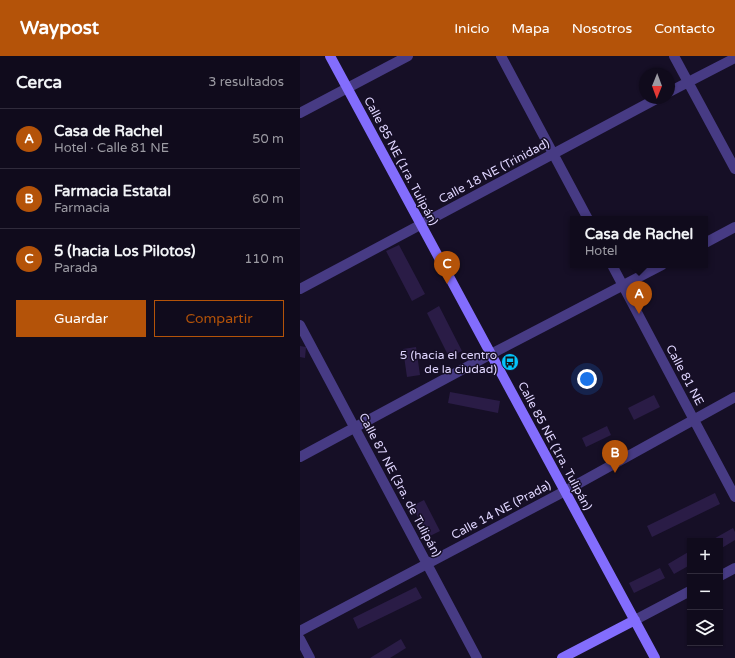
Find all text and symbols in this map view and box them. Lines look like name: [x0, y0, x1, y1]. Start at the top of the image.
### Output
text: Waypost: [20, 17, 99, 39]
text: Inicio: [454, 20, 490, 37]
text: Mapa: [512, 20, 550, 37]
text: Nosotros: [572, 20, 632, 37]
text: Contacto: [654, 20, 715, 37]
north arrow: [639, 68, 675, 104]
text: Cerca: [16, 72, 62, 93]
text: 3 resultados: [208, 74, 284, 90]
street label: Calle 85 NE (1ra. Tulipán): [361, 94, 441, 228]
text: Casa de Rachel: [54, 122, 163, 140]
text: A: [24, 131, 34, 147]
text: 50 m: [252, 131, 284, 147]
street label: Calle 18 NE (Trinidad): [436, 136, 552, 206]
text: Hotel · Calle 81 NE: [54, 140, 169, 156]
text: Farmacia Estatal: [54, 182, 171, 200]
text: B: [24, 191, 34, 207]
text: 60 m: [252, 191, 284, 207]
text: Farmacia: [54, 200, 110, 216]
popup: [570, 216, 708, 268]
text: Casa de Rachel: [585, 225, 693, 243]
text: 5 (hacia Los Pilotos): [54, 242, 195, 260]
text: Hotel: [585, 243, 618, 259]
text: C: [24, 251, 34, 267]
text: 110 m: [244, 251, 284, 267]
pin: C: [434, 251, 460, 284]
text: Parada: [54, 260, 98, 276]
pin: A: [626, 281, 652, 314]
button: Guardar: [16, 300, 146, 337]
button: Compartir: [154, 300, 284, 337]
street label: Calle 81 NE: [663, 342, 707, 408]
place label: 5 (hacia el centro de la ciudad): [400, 348, 497, 376]
bus stop icon: 5 (hacia el centro de la ciudad): [500, 352, 520, 372]
your location: [577, 369, 597, 389]
street label: Calle 85 NE (1ra. Tulipán): [515, 379, 595, 513]
street label: Calle 87 NE (3ra. de Tulipán): [356, 411, 444, 560]
pin: B: [602, 440, 628, 473]
street label: Calle 14 NE (Prada): [449, 478, 553, 542]
map controls: [687, 538, 723, 646]
button: +: [687, 538, 723, 574]
button: −: [687, 574, 723, 610]
button: layers: [687, 610, 723, 646]

